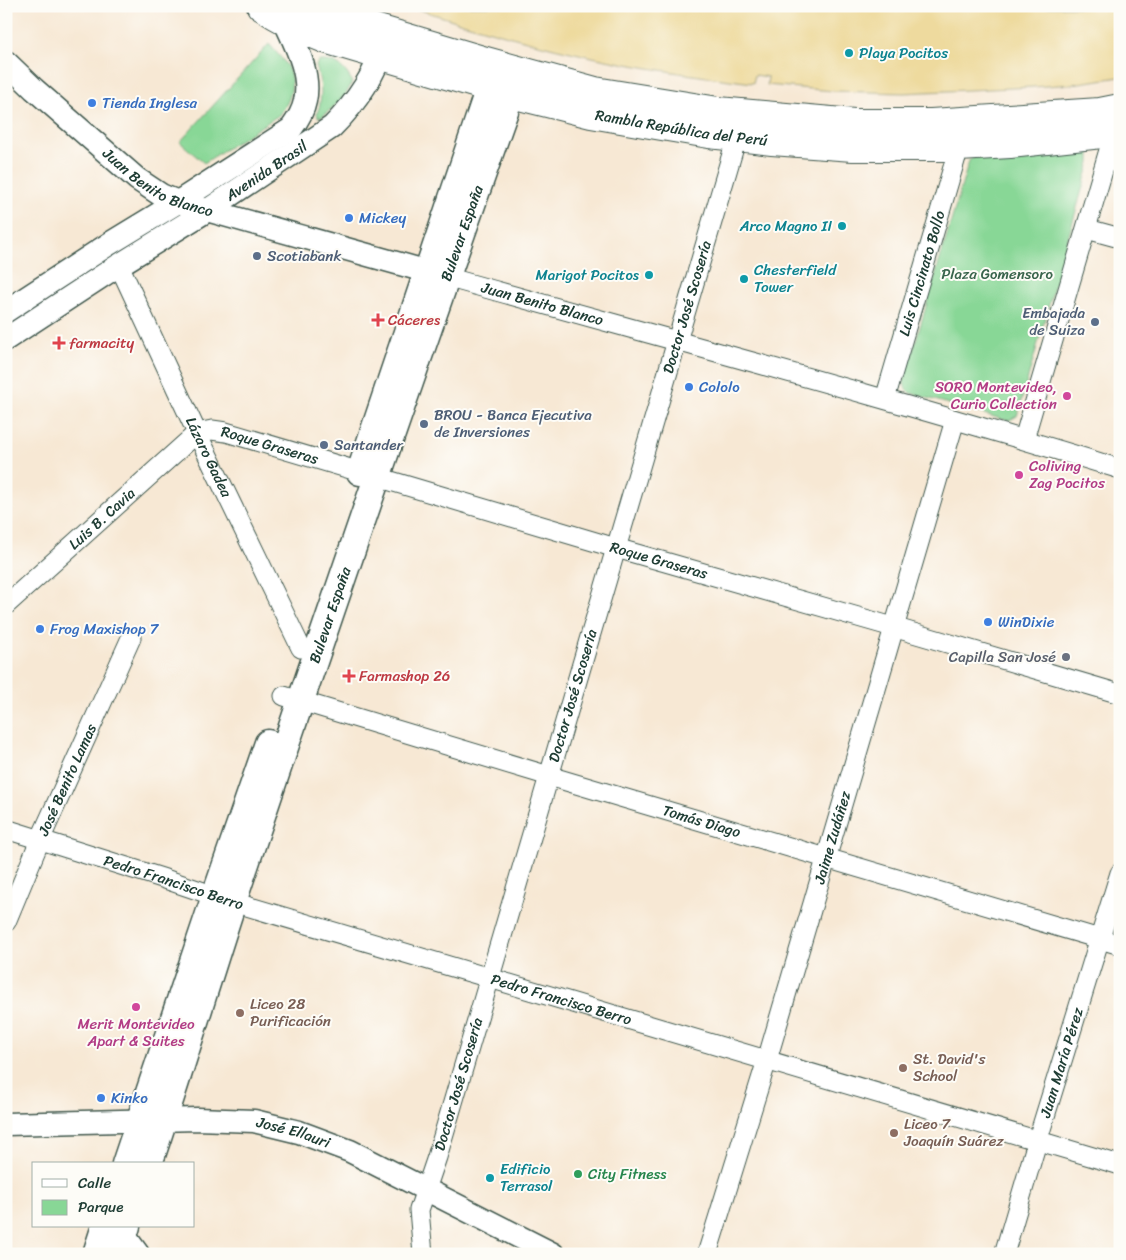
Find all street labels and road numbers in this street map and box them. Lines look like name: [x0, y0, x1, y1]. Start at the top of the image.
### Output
street label: Rambla República del Perú: [593, 102, 770, 154]
street label: Avenida Brasil: [219, 133, 314, 209]
street label: Juan Benito Blanco: [96, 141, 217, 224]
street label: Bulevar España: [433, 181, 491, 285]
street label: Luis Cincinato Bollo: [891, 207, 953, 339]
street label: Doctor José Scosería: [655, 237, 719, 377]
street label: Juan Benito Blanco: [477, 274, 607, 333]
street label: Lázaro Gadea: [178, 412, 239, 502]
street label: Roque Graseras: [219, 418, 322, 472]
street label: Luis B. Cavia: [62, 481, 142, 556]
street label: Roque Graseras: [607, 534, 711, 587]
street label: Bulevar España: [301, 563, 359, 667]
street label: Doctor José Scosería: [541, 626, 605, 765]
street label: José Benito Lamas: [30, 719, 104, 841]
street label: Jaime Zudáñez: [806, 787, 859, 888]
street label: Tomás Diago: [659, 797, 744, 845]
street label: Pedro Francisco Berro: [100, 847, 247, 918]
street label: Pedro Francisco Berro: [488, 966, 635, 1033]
street label: Juan María Pérez: [1032, 1003, 1091, 1122]
street label: Doctor José Scosería: [427, 1014, 490, 1154]
street label: José Ellauri: [253, 1109, 335, 1156]

